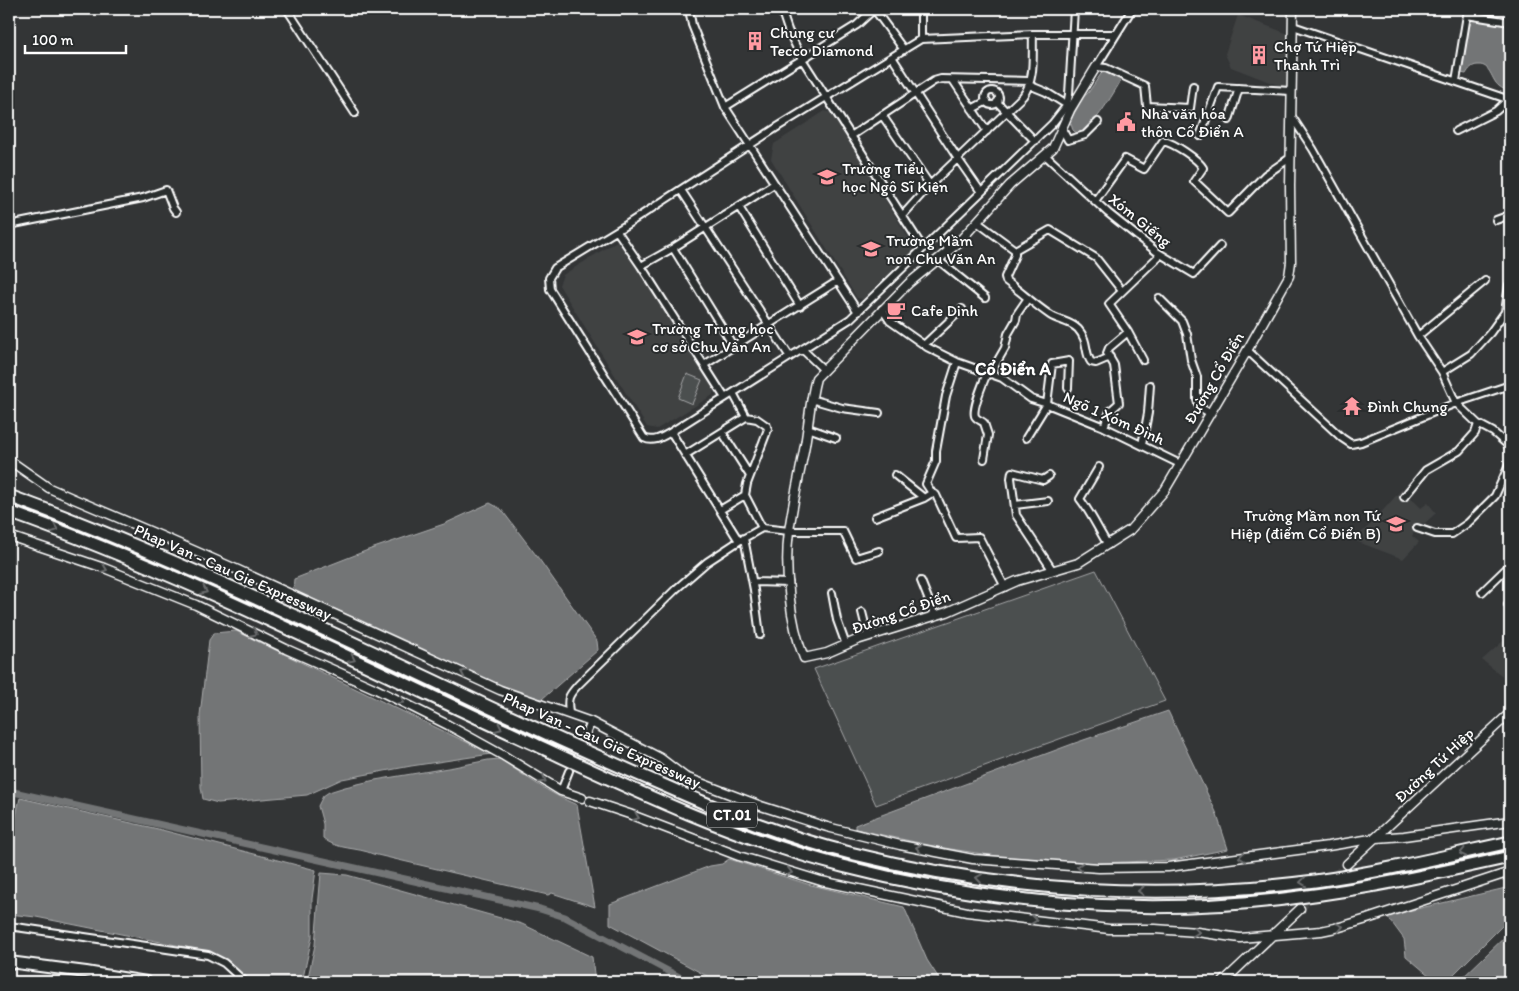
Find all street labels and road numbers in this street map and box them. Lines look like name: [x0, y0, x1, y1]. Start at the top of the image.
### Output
street label: Xóm Giếng: [1105, 189, 1176, 252]
street label: Đường Cổ Điển: [1180, 329, 1248, 427]
street label: Ngõ 1 Xóm Đình: [1060, 387, 1168, 449]
street label: Phap Van - Cau Gie Expressway: [131, 520, 335, 624]
street label: Đường Cổ Điển: [849, 586, 953, 638]
street label: Phap Van - Cau Gie Expressway: [500, 688, 704, 792]
street label: Đường Tứ Hiệp: [1390, 723, 1478, 807]
road number: CT.01: [707, 802, 757, 828]

